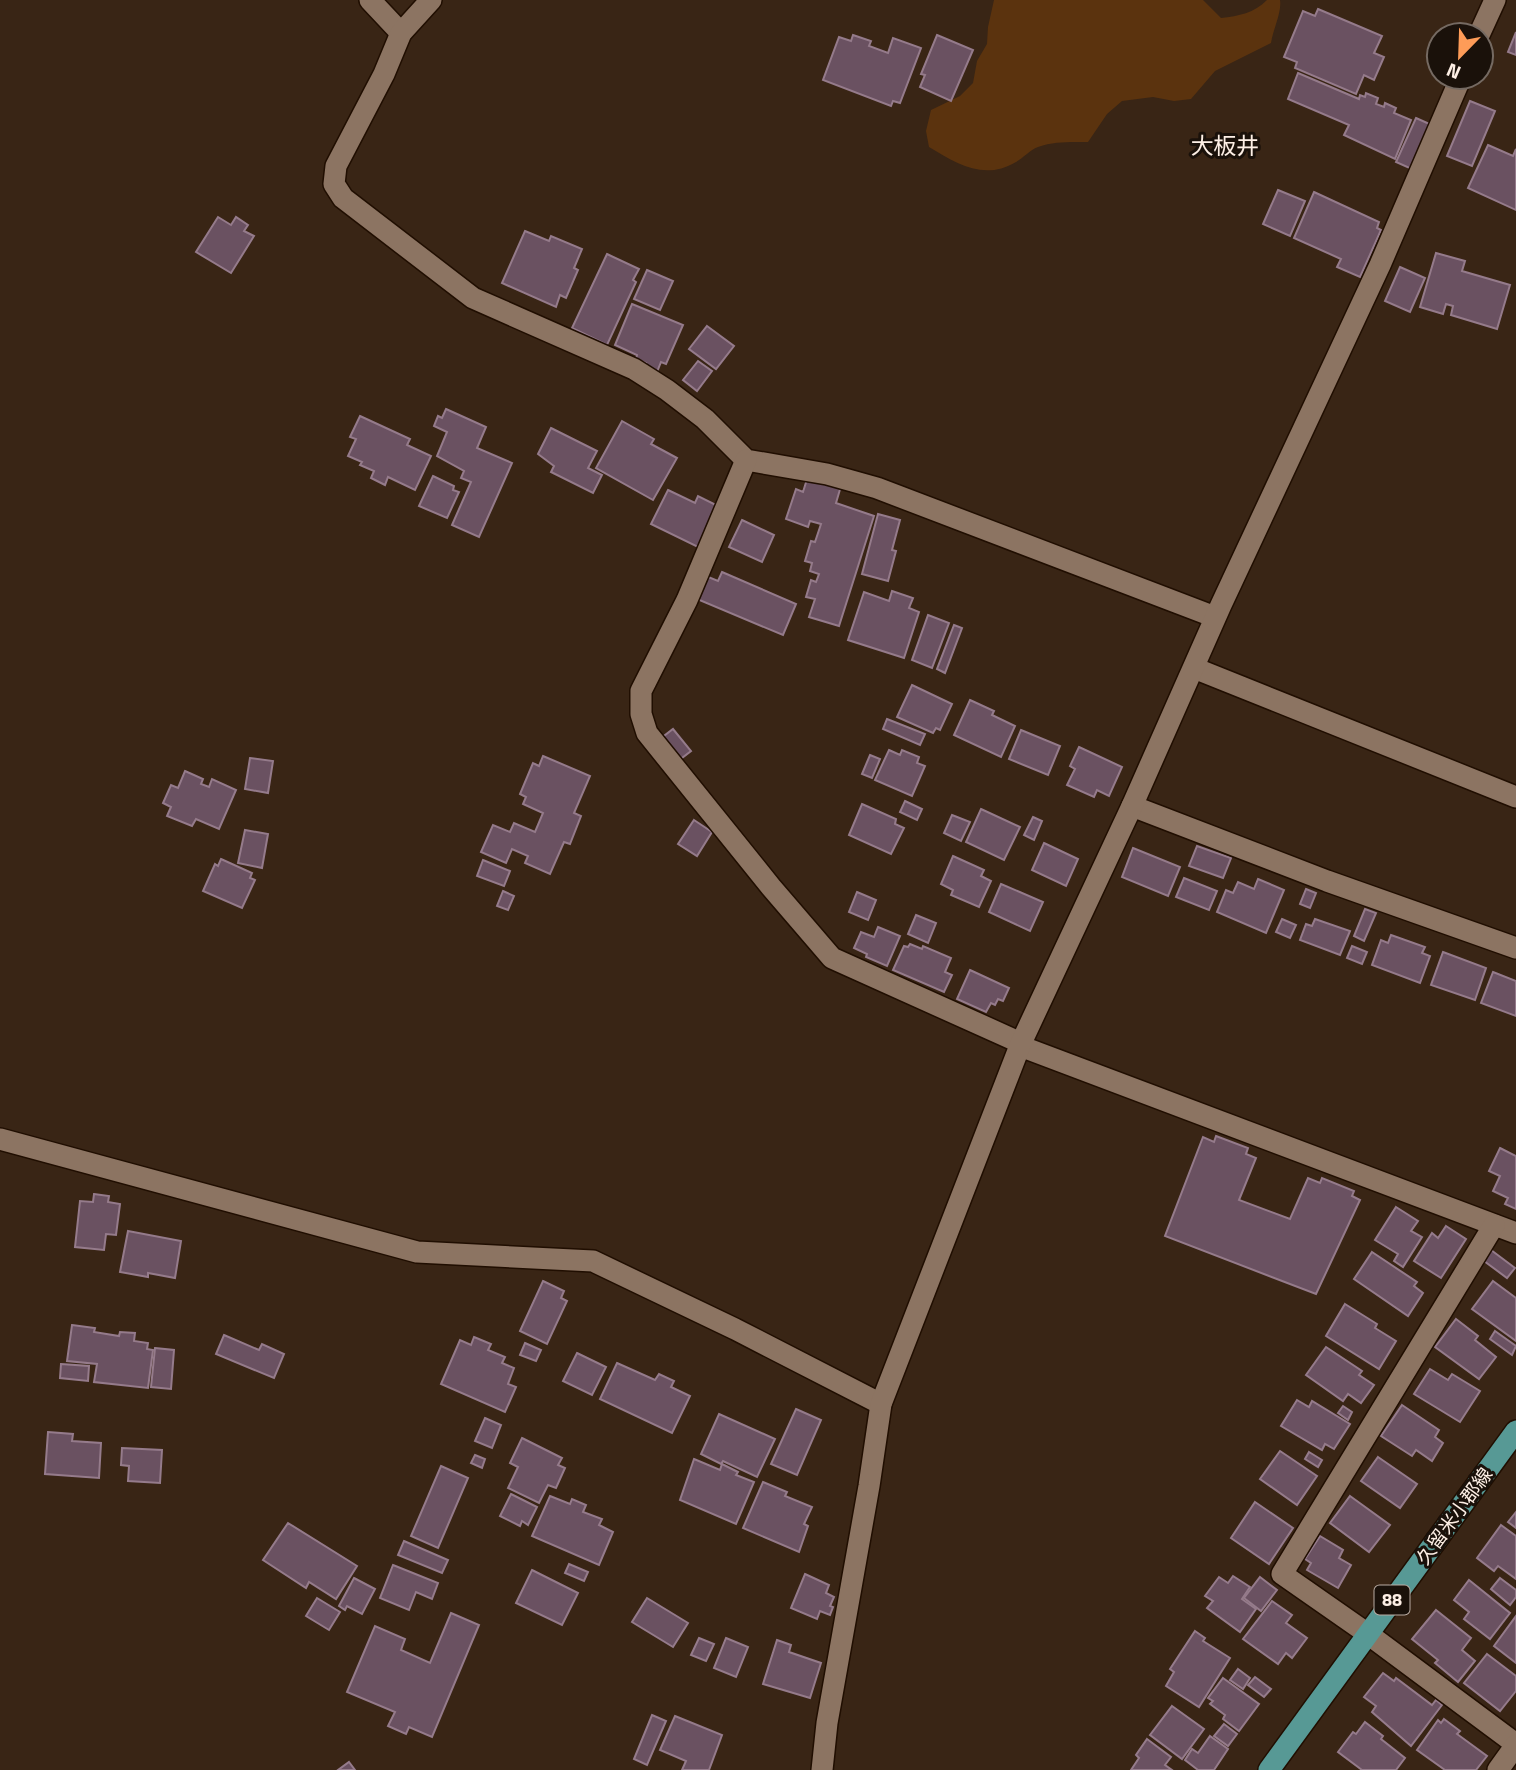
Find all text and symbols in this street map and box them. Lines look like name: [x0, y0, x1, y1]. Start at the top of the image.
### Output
north arrow: [1425, 21, 1495, 91]
text: N: [1441, 56, 1465, 88]
district label: 大板井: [1191, 128, 1260, 163]
street label: 久留米小郡線: [1408, 1461, 1499, 1570]
road number: 88: [1374, 1586, 1410, 1615]

